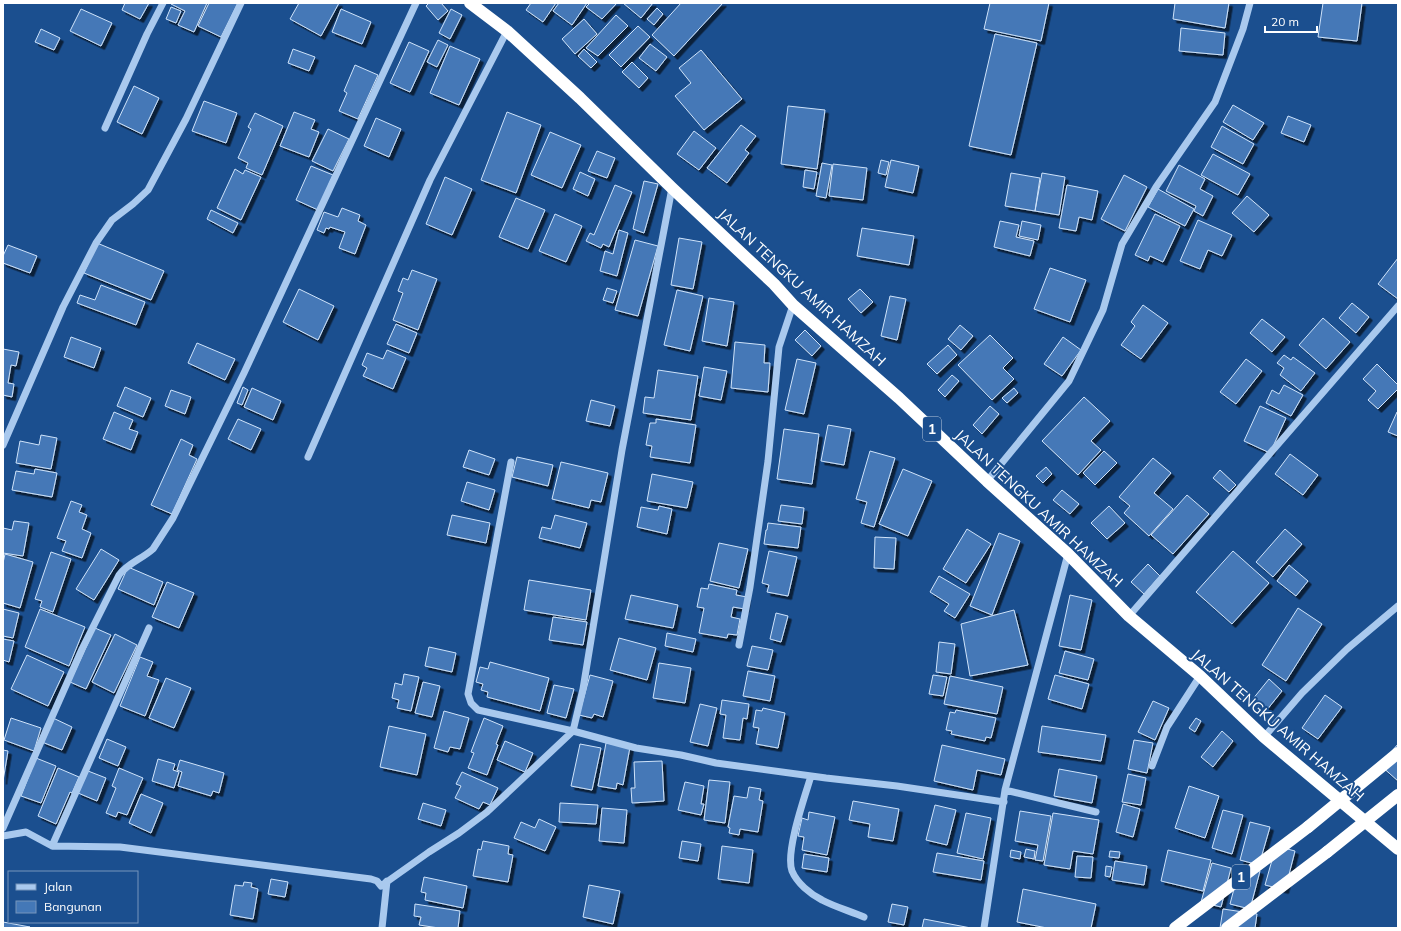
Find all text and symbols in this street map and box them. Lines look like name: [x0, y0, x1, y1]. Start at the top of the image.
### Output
scale bar: [1265, 8, 1317, 34]
text: 20 m: [1271, 14, 1299, 29]
street label: JALAN TENGKU AMIR HAMZAH: [714, 204, 890, 370]
road number: 1: [923, 417, 941, 441]
street label: JALAN TENGKU AMIR HAMZAH: [951, 425, 1127, 591]
street label: JALAN TENGKU AMIR HAMZAH: [1188, 645, 1368, 805]
road number: 1: [1232, 865, 1250, 889]
legend: [8, 871, 138, 923]
text: Jalan: [44, 879, 72, 894]
text: Bangunan: [44, 899, 102, 914]

